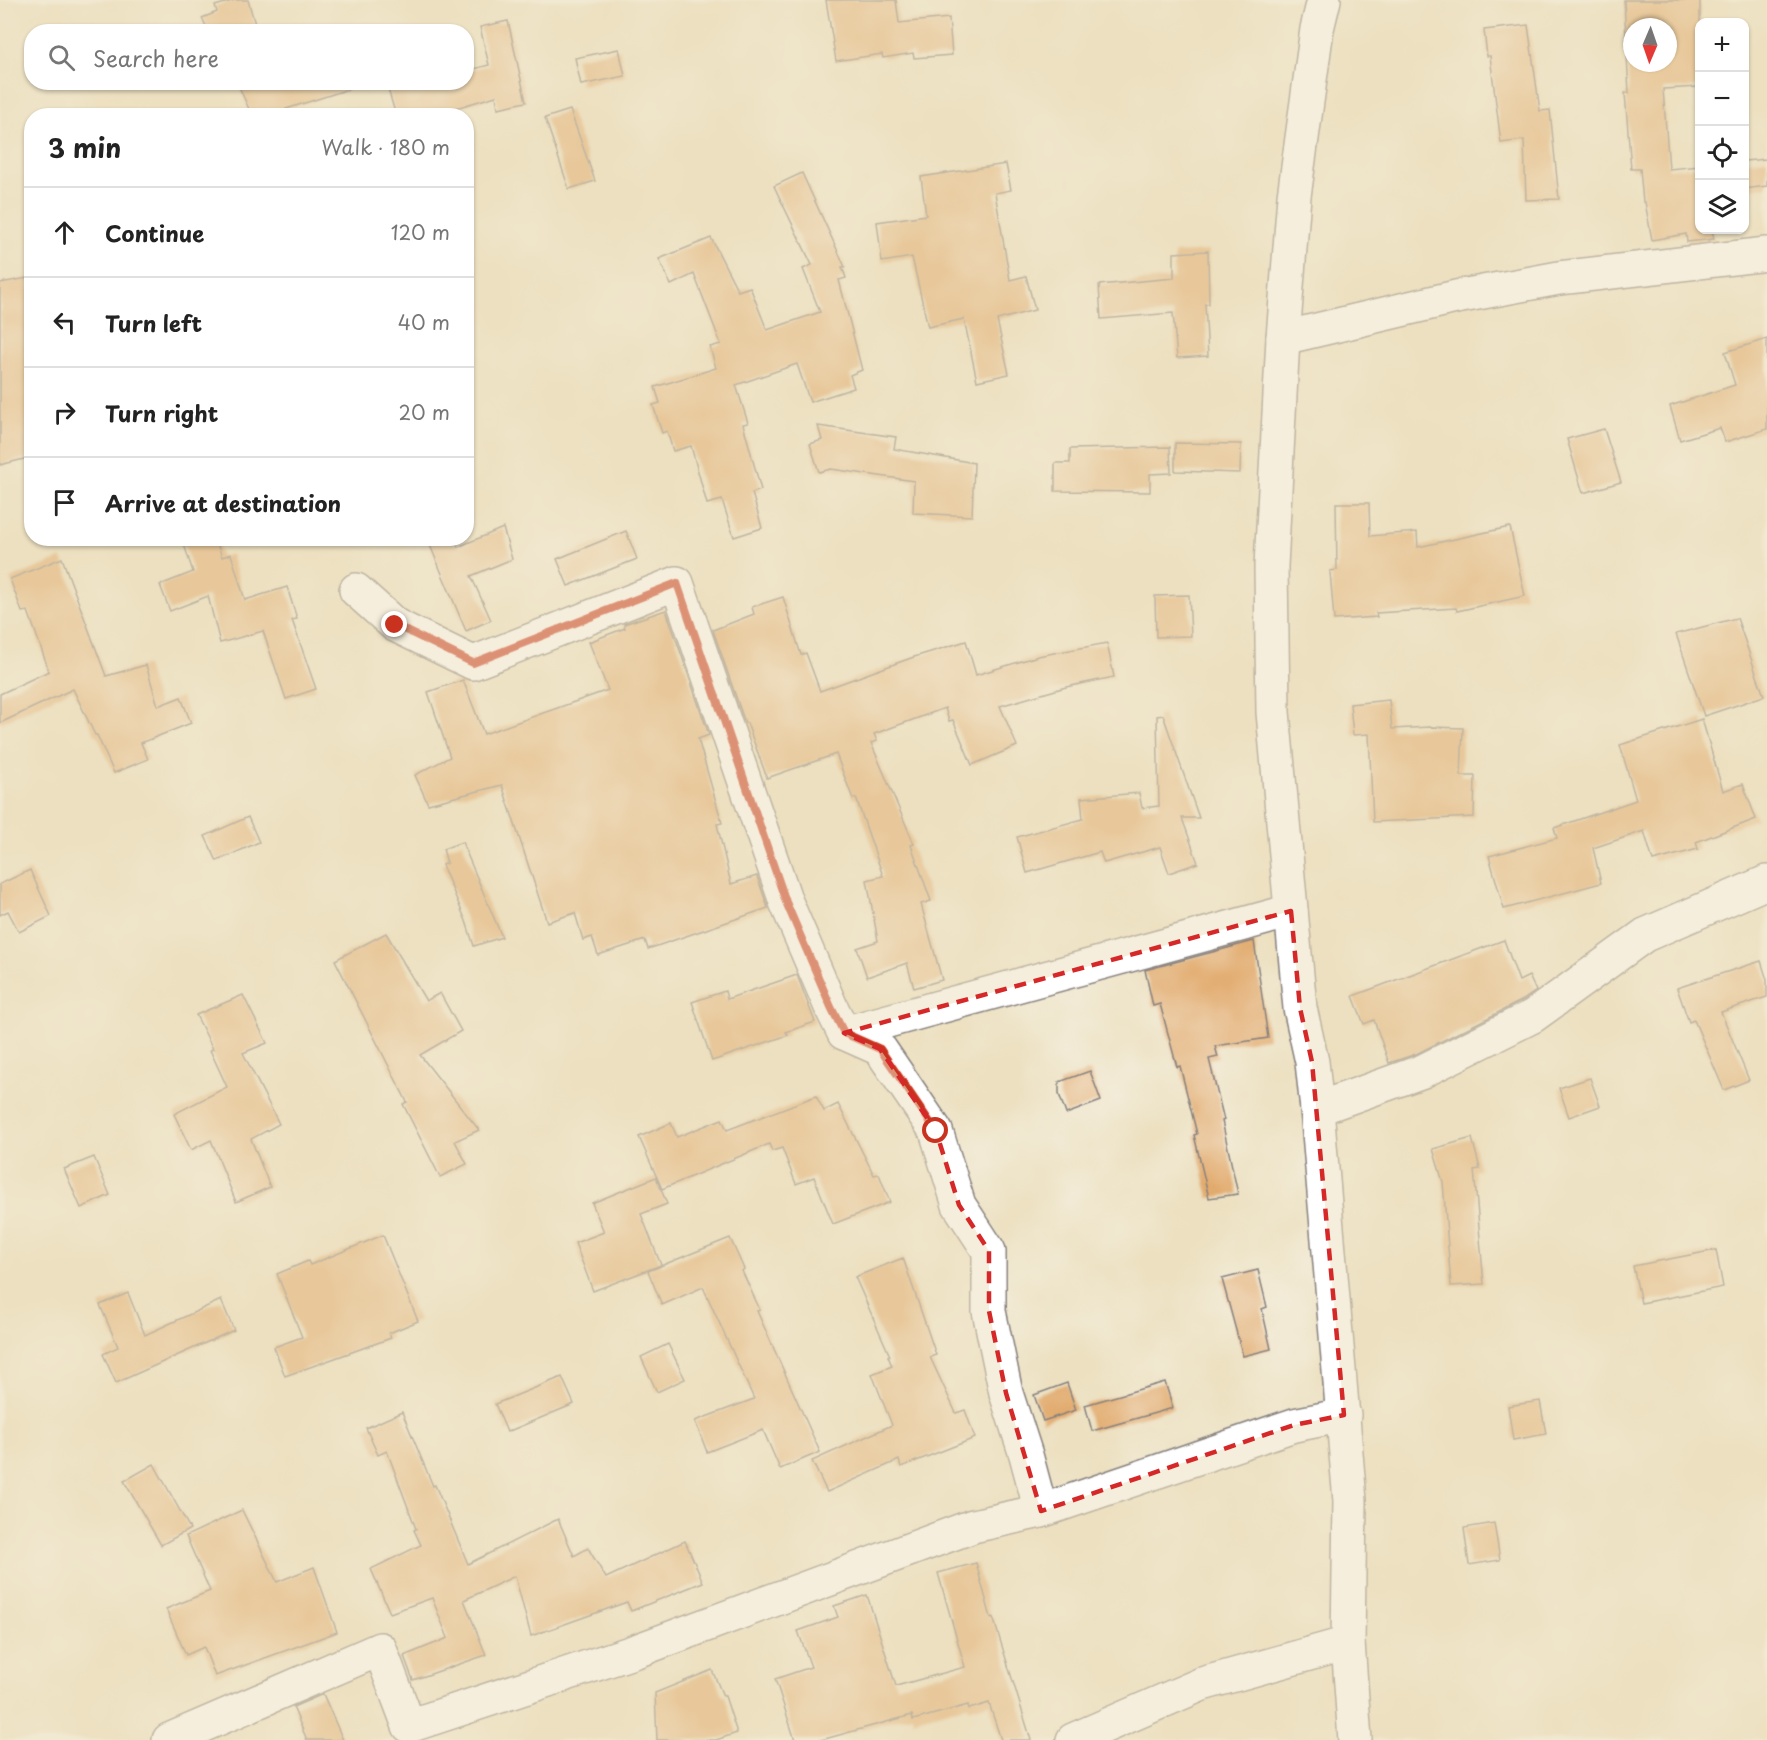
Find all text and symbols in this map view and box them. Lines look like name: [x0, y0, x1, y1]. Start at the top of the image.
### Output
north arrow: [1623, 18, 1677, 72]
map controls: [1695, 18, 1749, 234]
button: +: [1695, 18, 1749, 72]
search box: [24, 24, 474, 90]
icon: search: [45, 41, 78, 74]
text: Search here: [93, 41, 219, 74]
button: −: [1695, 72, 1749, 126]
button: locate: [1695, 126, 1749, 180]
text: 3 min: [48, 128, 121, 167]
text: Walk · 180 m: [322, 132, 450, 162]
button: layers: [1695, 180, 1749, 234]
icon: ahead: [48, 216, 81, 249]
text: Continue: [105, 216, 204, 249]
text: 120 m: [391, 217, 450, 247]
icon: left: [48, 306, 81, 339]
text: Turn left: [105, 306, 202, 339]
text: 40 m: [398, 307, 450, 337]
icon: right: [48, 396, 81, 429]
text: Turn right: [105, 396, 218, 429]
text: 20 m: [398, 397, 450, 427]
icon: arrive: [48, 486, 81, 519]
text: Arrive at destination: [105, 486, 341, 519]
route end: [381, 611, 407, 637]
route start: [922, 1117, 948, 1143]

